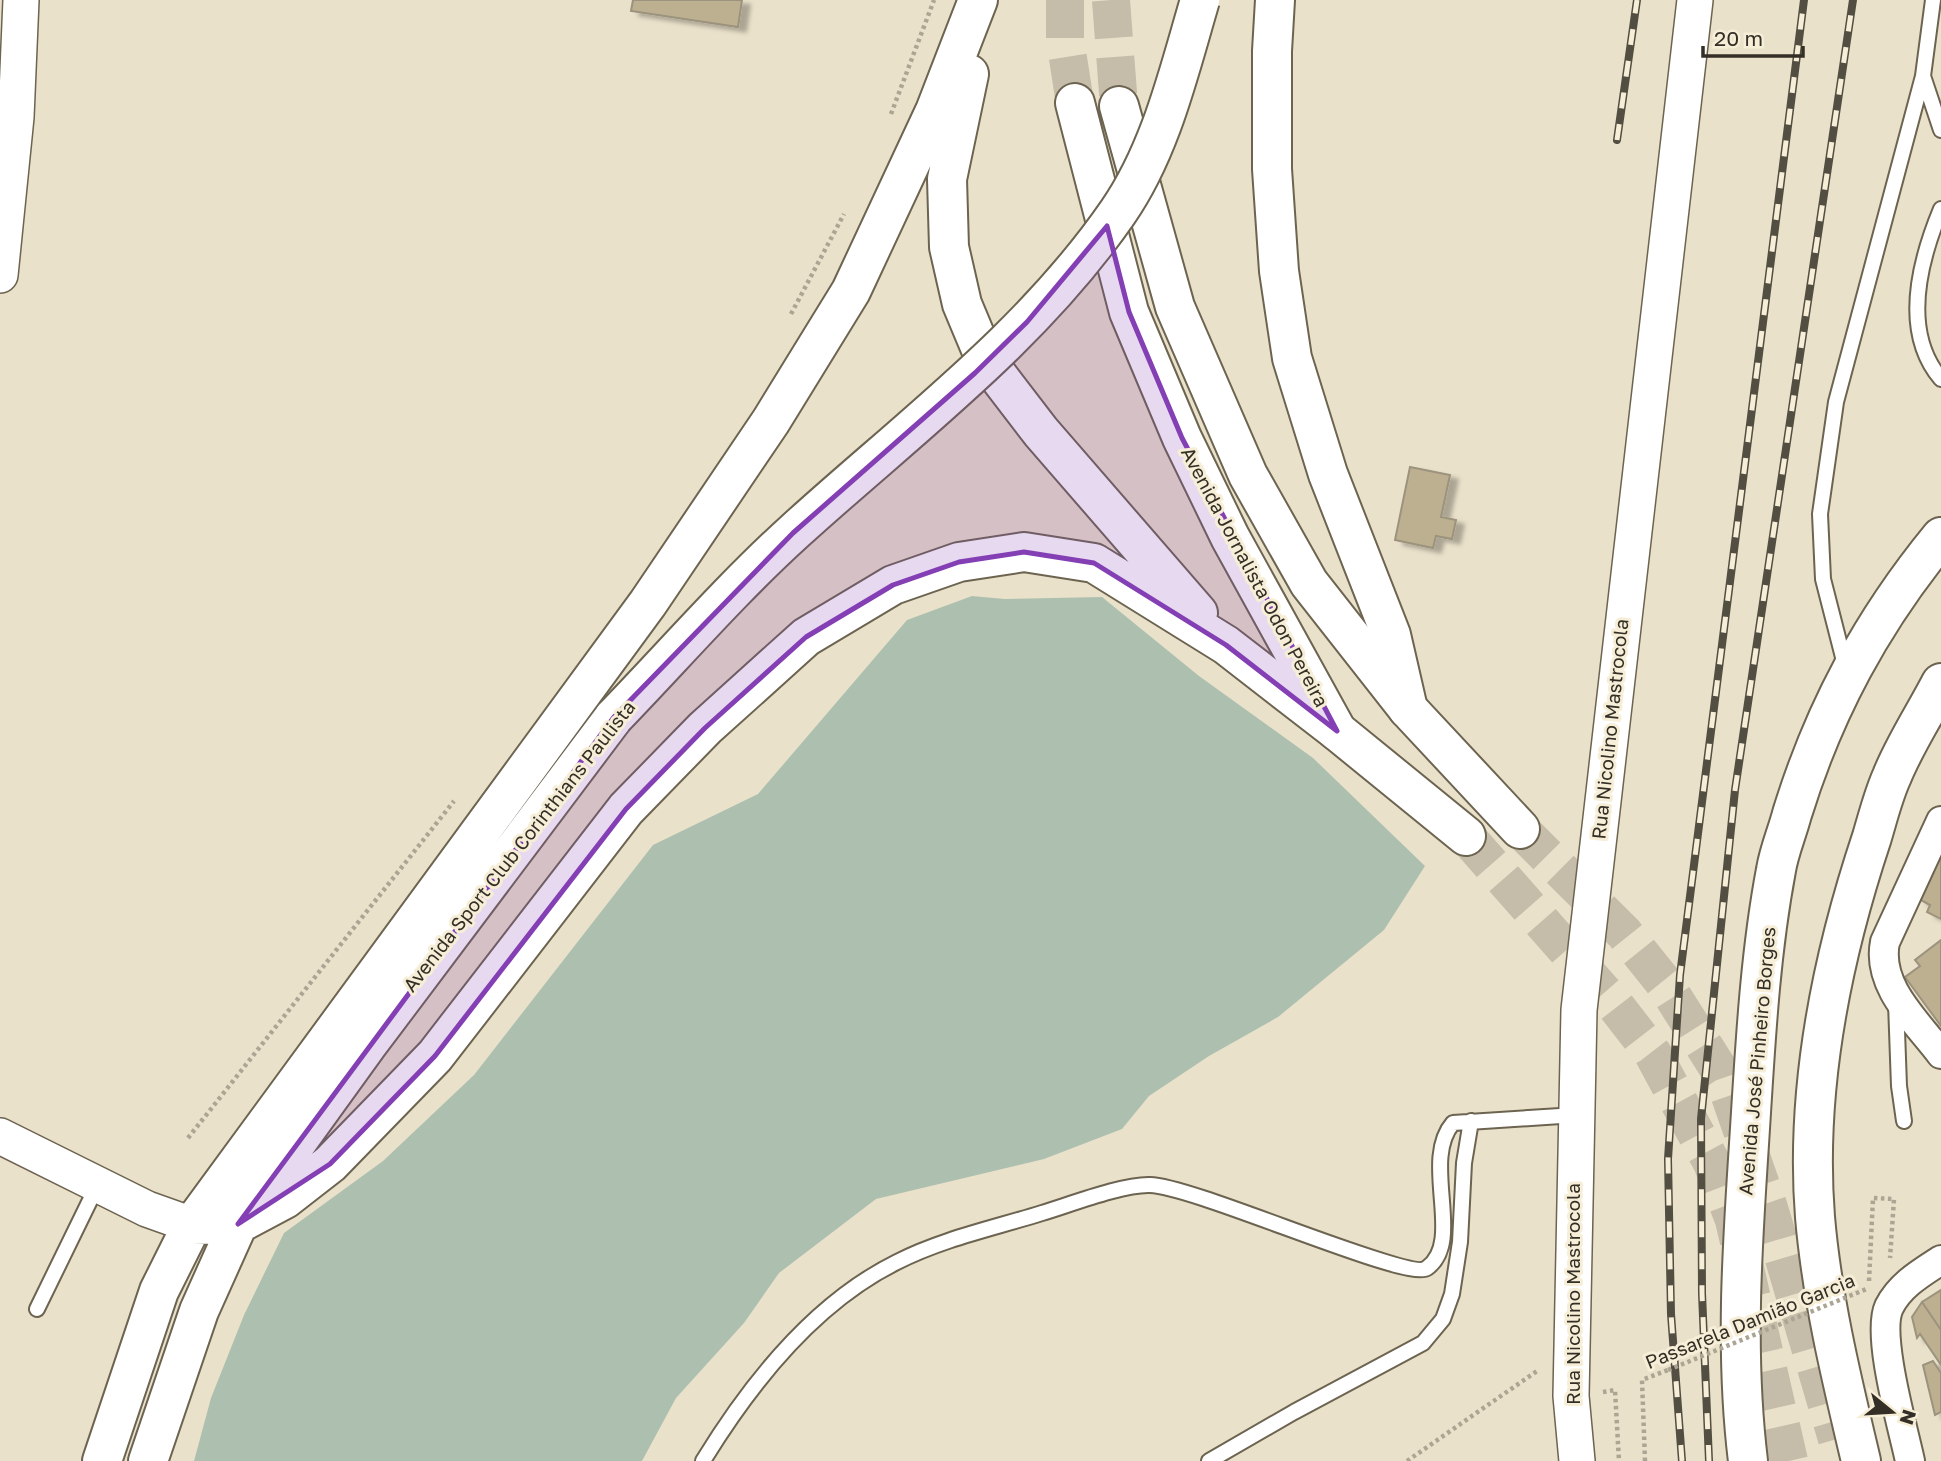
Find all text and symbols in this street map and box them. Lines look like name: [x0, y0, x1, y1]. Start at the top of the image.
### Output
scale bar: [1703, 14, 1803, 58]
text: 20 m: [1714, 25, 1763, 51]
street label: Avenida Jornalista Odon Pereira: [1177, 443, 1334, 711]
street label: Rua Nicolino Mastrocola: [1586, 617, 1633, 840]
street label: Avenida Sport Club Corinthians Paulista: [398, 696, 639, 996]
street label: Avenida José Pinheiro Borges: [1733, 926, 1780, 1196]
street label: Rua Nicolino Mastrocola: [1561, 1183, 1584, 1405]
street label: Passarela Damião Garcia: [1642, 1268, 1858, 1373]
north arrow: [1857, 1377, 1927, 1447]
text: N: [1895, 1407, 1922, 1428]

